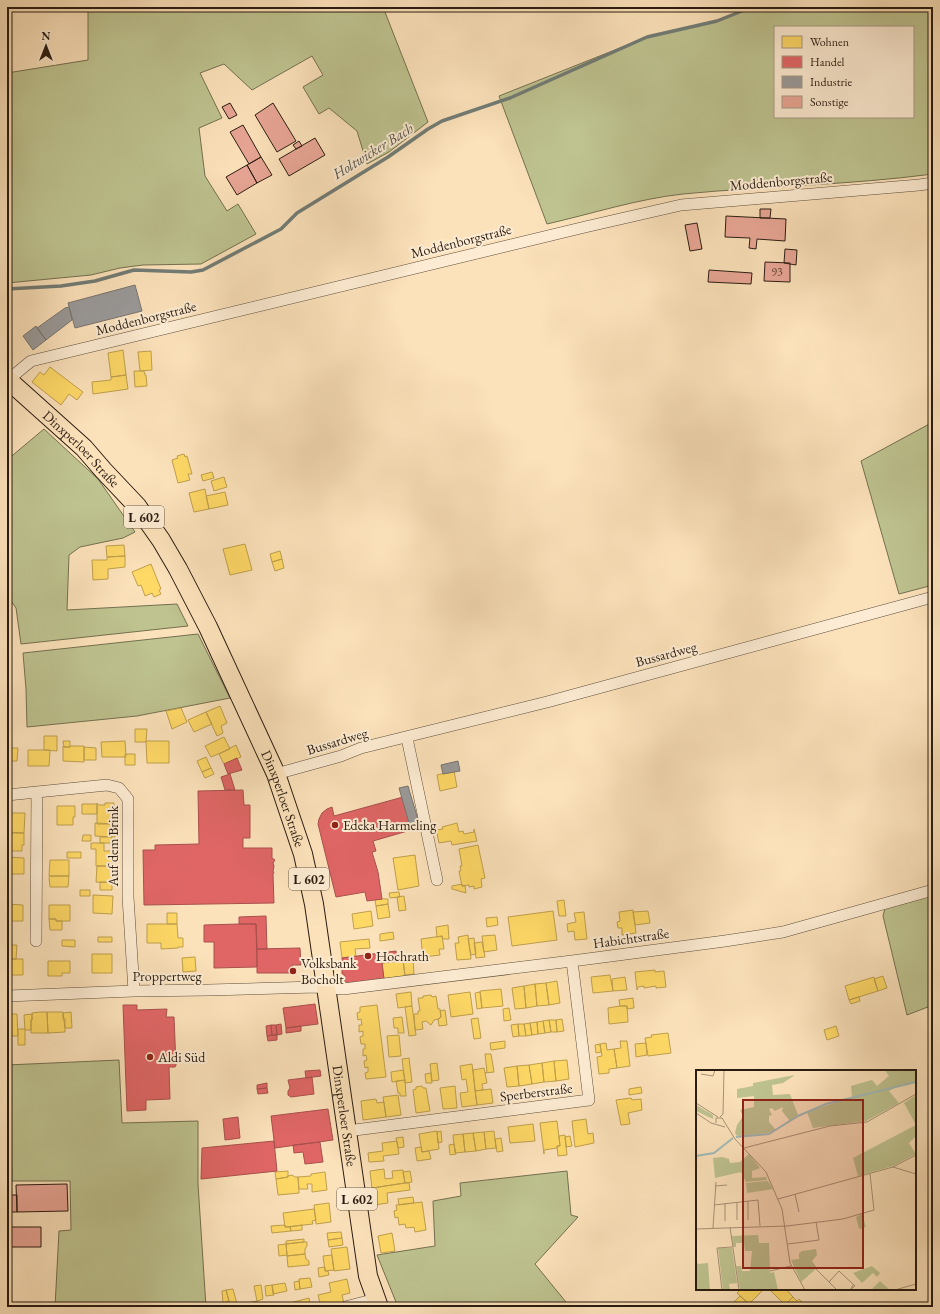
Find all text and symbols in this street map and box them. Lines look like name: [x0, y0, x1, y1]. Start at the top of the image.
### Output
north arrow: [26, 26, 66, 66]
legend: [774, 26, 914, 118]
text: N: [42, 29, 51, 43]
text: Wohnen: [810, 34, 850, 50]
text: Handel: [810, 54, 845, 70]
text: Industrie: [810, 74, 852, 90]
text: Sonstige: [810, 94, 849, 110]
water label: Holtwicker Bach: [328, 118, 417, 183]
street label: Moddenborgstraße: [729, 168, 834, 194]
street label: Moddenborgstraße: [409, 220, 514, 262]
house number: 93: [771, 264, 783, 280]
street label: Moddenborgstraße: [94, 297, 199, 339]
street label: Dinxperloer Straße: [39, 406, 124, 491]
road number: L 602: [124, 506, 164, 528]
street label: Bussardweg: [633, 637, 700, 671]
street label: Bussardweg: [304, 723, 371, 759]
street label: Dinxperloer Straße: [257, 747, 309, 850]
street label: Auf dem Brink: [104, 805, 122, 887]
place label: Edeka Harmeling: [343, 816, 437, 834]
marker: Edeka Harmeling: [330, 820, 340, 830]
road number: L 602: [289, 868, 329, 890]
street label: Habichtstraße: [592, 924, 671, 952]
place label: Hochrath: [376, 947, 429, 965]
marker: Hochrath: [363, 951, 373, 961]
place label: Volksbank Bocholt: [301, 954, 357, 988]
marker: Volksbank Bocholt: [288, 966, 298, 976]
street label: Proppertweg: [132, 967, 202, 985]
place label: Aldi Süd: [157, 1048, 206, 1066]
marker: Aldi Süd: [145, 1052, 155, 1062]
street label: Dinxperloer Straße: [329, 1064, 361, 1168]
inset map: [696, 1070, 916, 1290]
street label: Sperberstraße: [499, 1079, 574, 1105]
road number: L 602: [337, 1188, 377, 1210]

